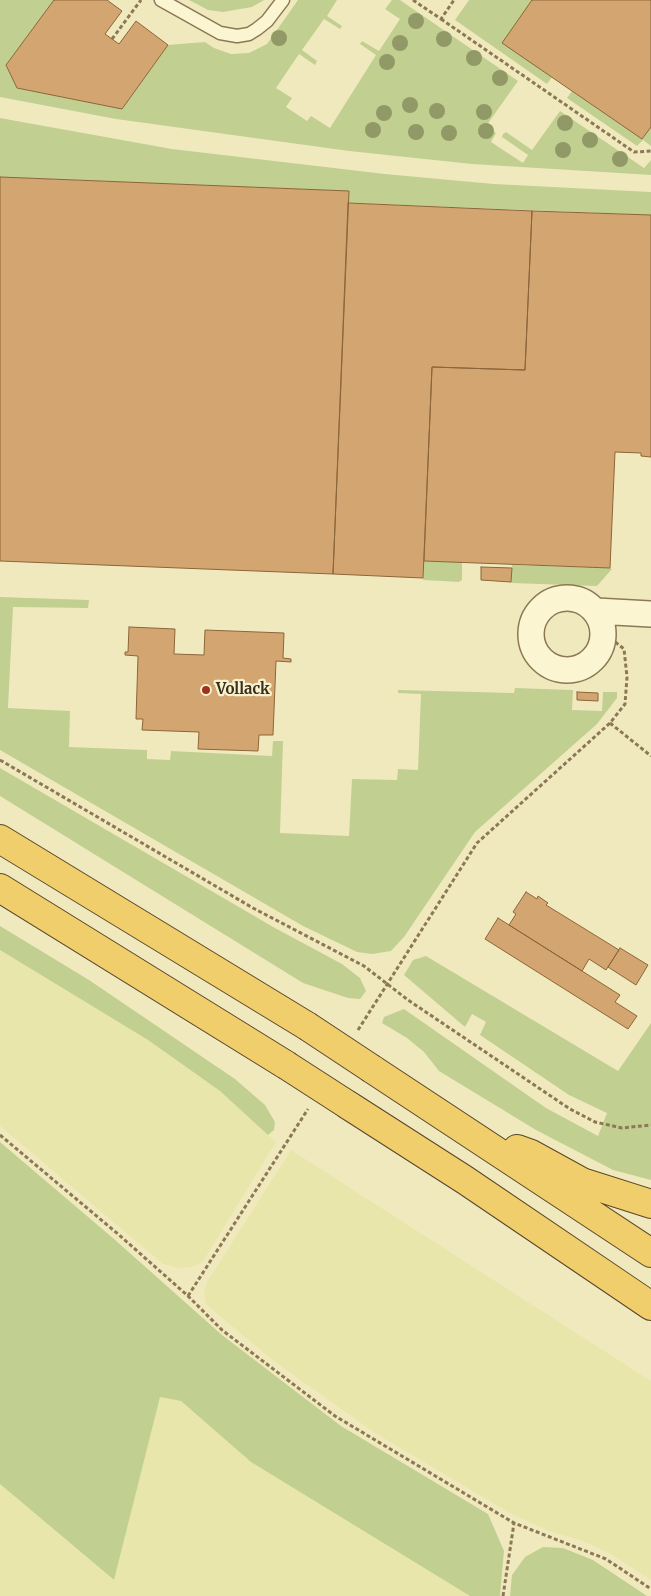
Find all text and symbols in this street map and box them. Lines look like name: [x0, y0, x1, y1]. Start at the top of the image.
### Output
place label: Vollack: [216, 681, 270, 699]
marker: Vollack: [200, 684, 212, 696]

